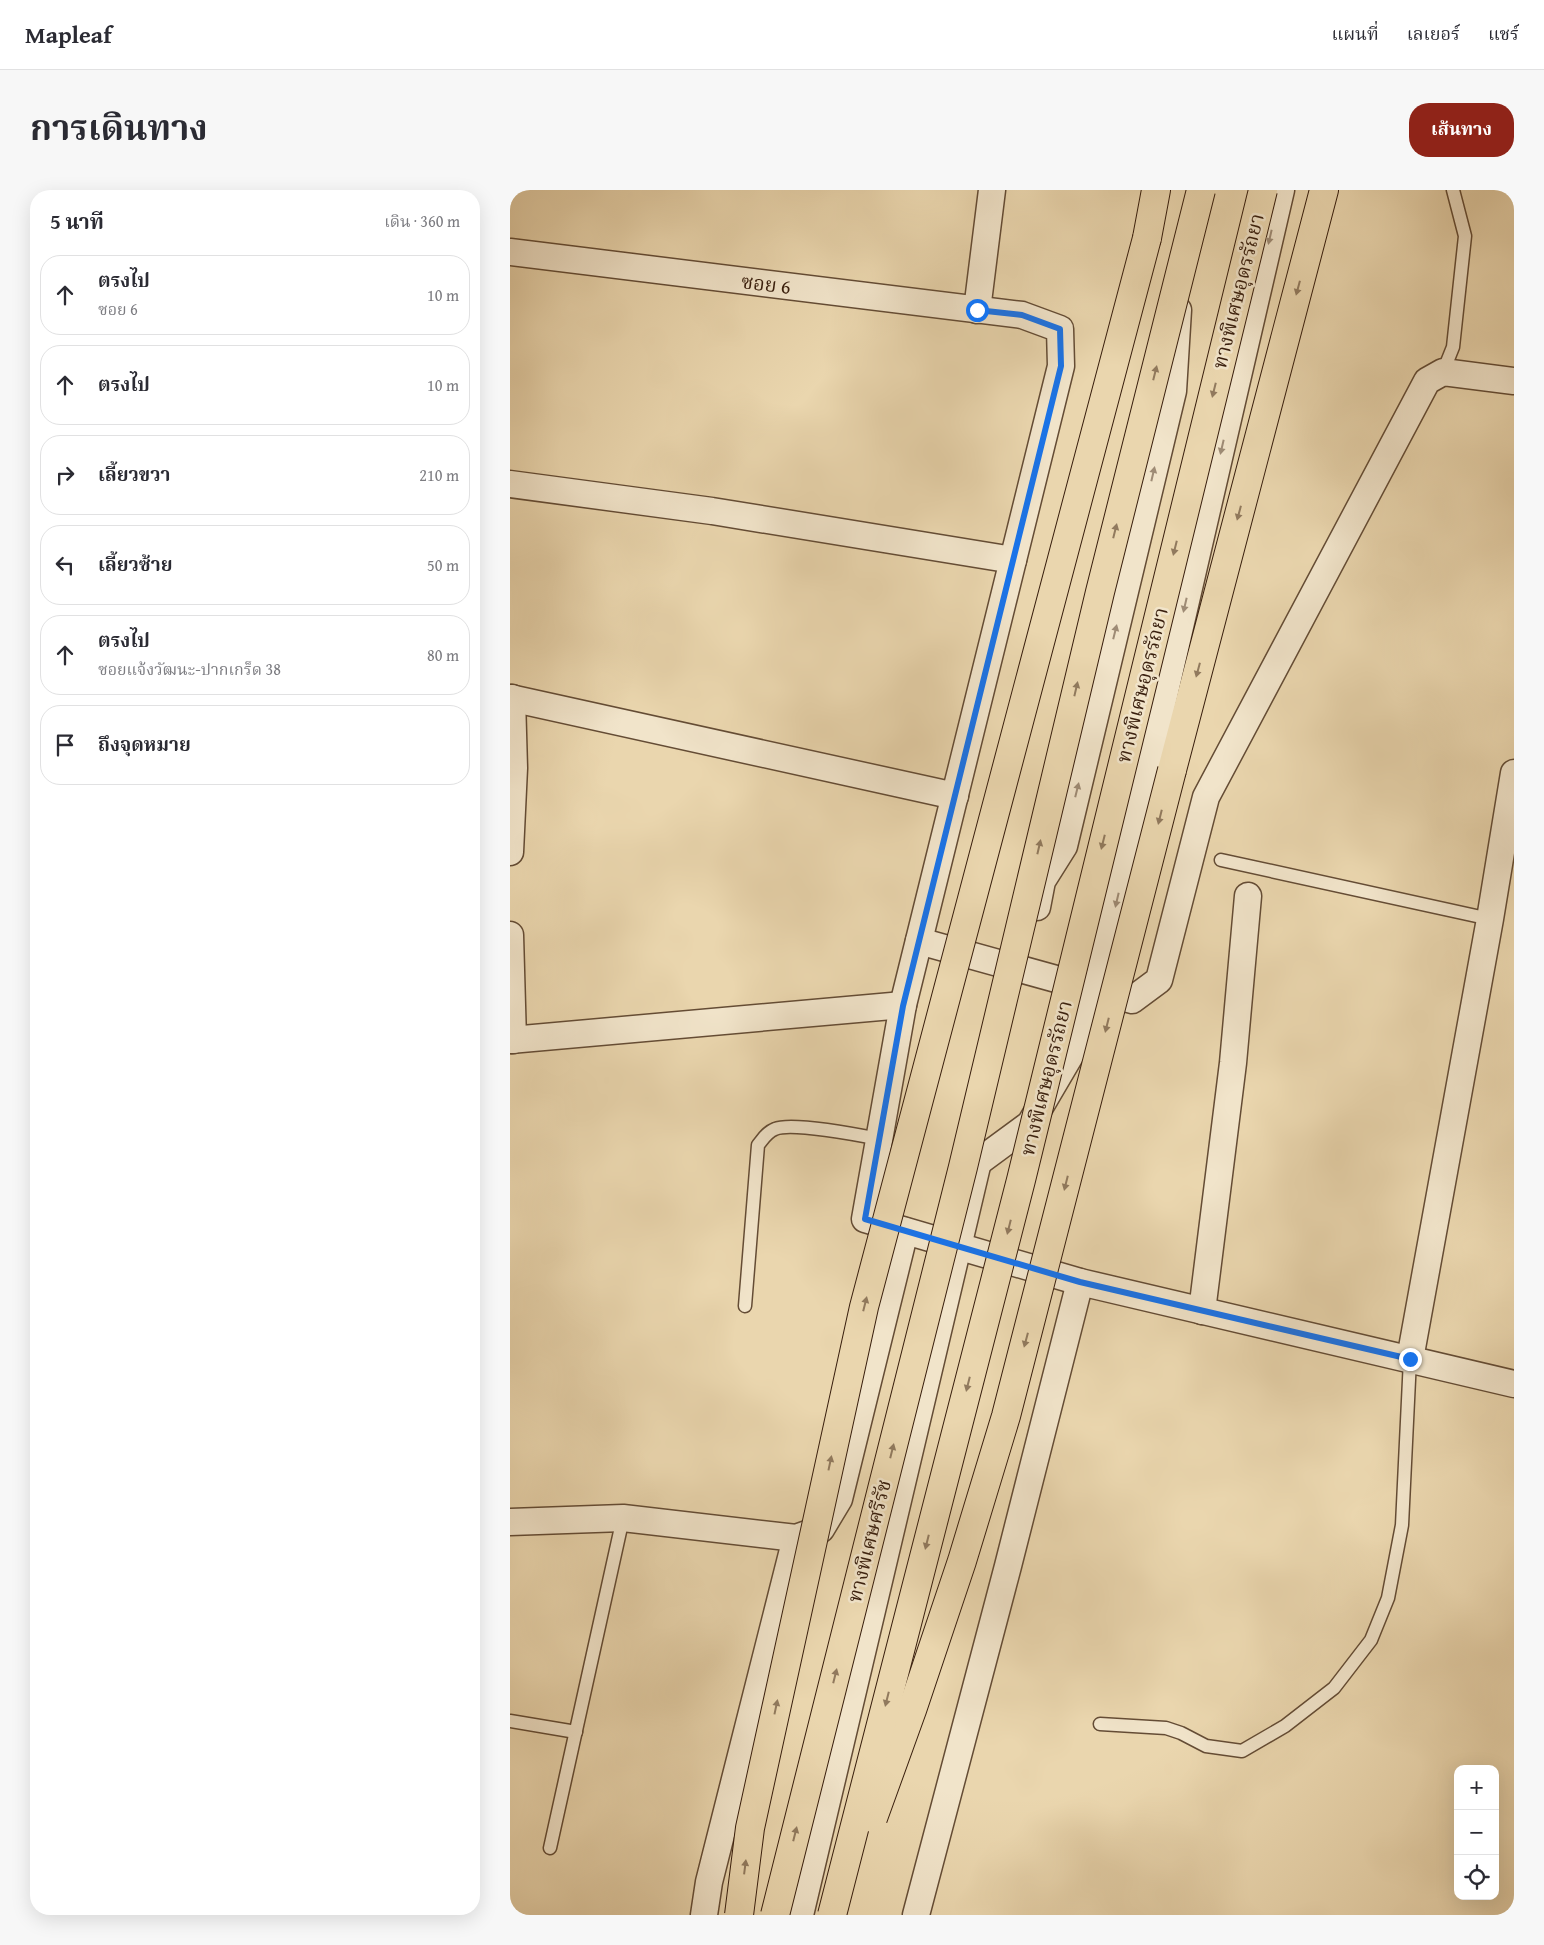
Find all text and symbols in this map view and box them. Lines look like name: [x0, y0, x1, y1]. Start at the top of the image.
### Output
text: Mapleaf: [25, 17, 112, 52]
text: แผนที่: [1331, 20, 1379, 47]
text: เลเยอร์: [1407, 20, 1460, 47]
text: แชร์: [1488, 20, 1519, 47]
text: การเดินทาง: [30, 102, 208, 153]
button: เส้นทาง: [1409, 103, 1514, 157]
text: 5 นาที: [50, 206, 104, 237]
text: เดิน · 360 m: [384, 209, 460, 233]
street label: ทางพิเศษอุดรรัถยา: [1204, 210, 1271, 372]
one-way arrow: [1266, 230, 1274, 245]
text: ตรงไป: [98, 266, 150, 294]
street label: ซอย 6: [740, 266, 793, 301]
one-way arrow: [1294, 280, 1302, 295]
icon: ahead: [51, 281, 79, 309]
text: 10 m: [427, 283, 459, 307]
text: ซอย 6: [98, 297, 138, 321]
route start: [966, 299, 989, 322]
one-way arrow: [1151, 366, 1159, 381]
text: ตรงไป: [98, 370, 150, 398]
icon: ahead: [51, 371, 79, 399]
text: 10 m: [427, 373, 459, 397]
one-way arrow: [1210, 383, 1218, 398]
one-way arrow: [1218, 439, 1226, 454]
text: เลี้ยวขวา: [98, 460, 170, 488]
icon: right: [51, 461, 79, 489]
text: 210 m: [419, 463, 459, 487]
one-way arrow: [1149, 467, 1157, 482]
one-way arrow: [1235, 505, 1243, 520]
one-way arrow: [1111, 523, 1119, 538]
one-way arrow: [1171, 541, 1179, 556]
text: เลี้ยวซ้าย: [98, 550, 172, 578]
icon: left: [51, 551, 79, 579]
text: 50 m: [427, 553, 459, 577]
one-way arrow: [1181, 598, 1189, 613]
street label: ทางพิเศษอุดรรัถยา: [1108, 604, 1175, 766]
one-way arrow: [1111, 625, 1119, 640]
text: ตรงไป: [98, 626, 150, 654]
icon: ahead: [51, 641, 79, 669]
text: 80 m: [427, 643, 459, 667]
text: ซอยแจ้งวัฒนะ-ปากเกร็ด 38: [98, 657, 281, 681]
one-way arrow: [1194, 662, 1202, 677]
one-way arrow: [1072, 681, 1080, 696]
text: ถึงจุดหมาย: [98, 730, 191, 758]
icon: arrive: [51, 731, 79, 759]
one-way arrow: [1073, 783, 1081, 798]
one-way arrow: [1156, 810, 1164, 825]
one-way arrow: [1099, 835, 1107, 850]
one-way arrow: [1035, 839, 1043, 854]
one-way arrow: [1113, 892, 1121, 907]
street label: ทางพิเศษอุดรรัถยา: [1012, 997, 1079, 1159]
one-way arrow: [1103, 1018, 1111, 1033]
one-way arrow: [1062, 1175, 1070, 1190]
one-way arrow: [1004, 1219, 1012, 1234]
one-way arrow: [861, 1297, 869, 1312]
one-way arrow: [1022, 1333, 1030, 1348]
route end: [1399, 1348, 1422, 1371]
one-way arrow: [964, 1377, 972, 1392]
one-way arrow: [888, 1443, 896, 1458]
one-way arrow: [826, 1455, 834, 1471]
street label: ทางพิเศษศรีรัช: [839, 1477, 898, 1605]
one-way arrow: [923, 1534, 931, 1549]
one-way arrow: [831, 1669, 839, 1684]
one-way arrow: [883, 1692, 891, 1707]
one-way arrow: [773, 1699, 781, 1715]
map controls: [1454, 1765, 1499, 1900]
button: +: [1454, 1765, 1499, 1810]
button: −: [1454, 1810, 1499, 1855]
one-way arrow: [791, 1826, 799, 1841]
button: locate: [1454, 1855, 1499, 1900]
one-way arrow: [741, 1858, 749, 1874]

